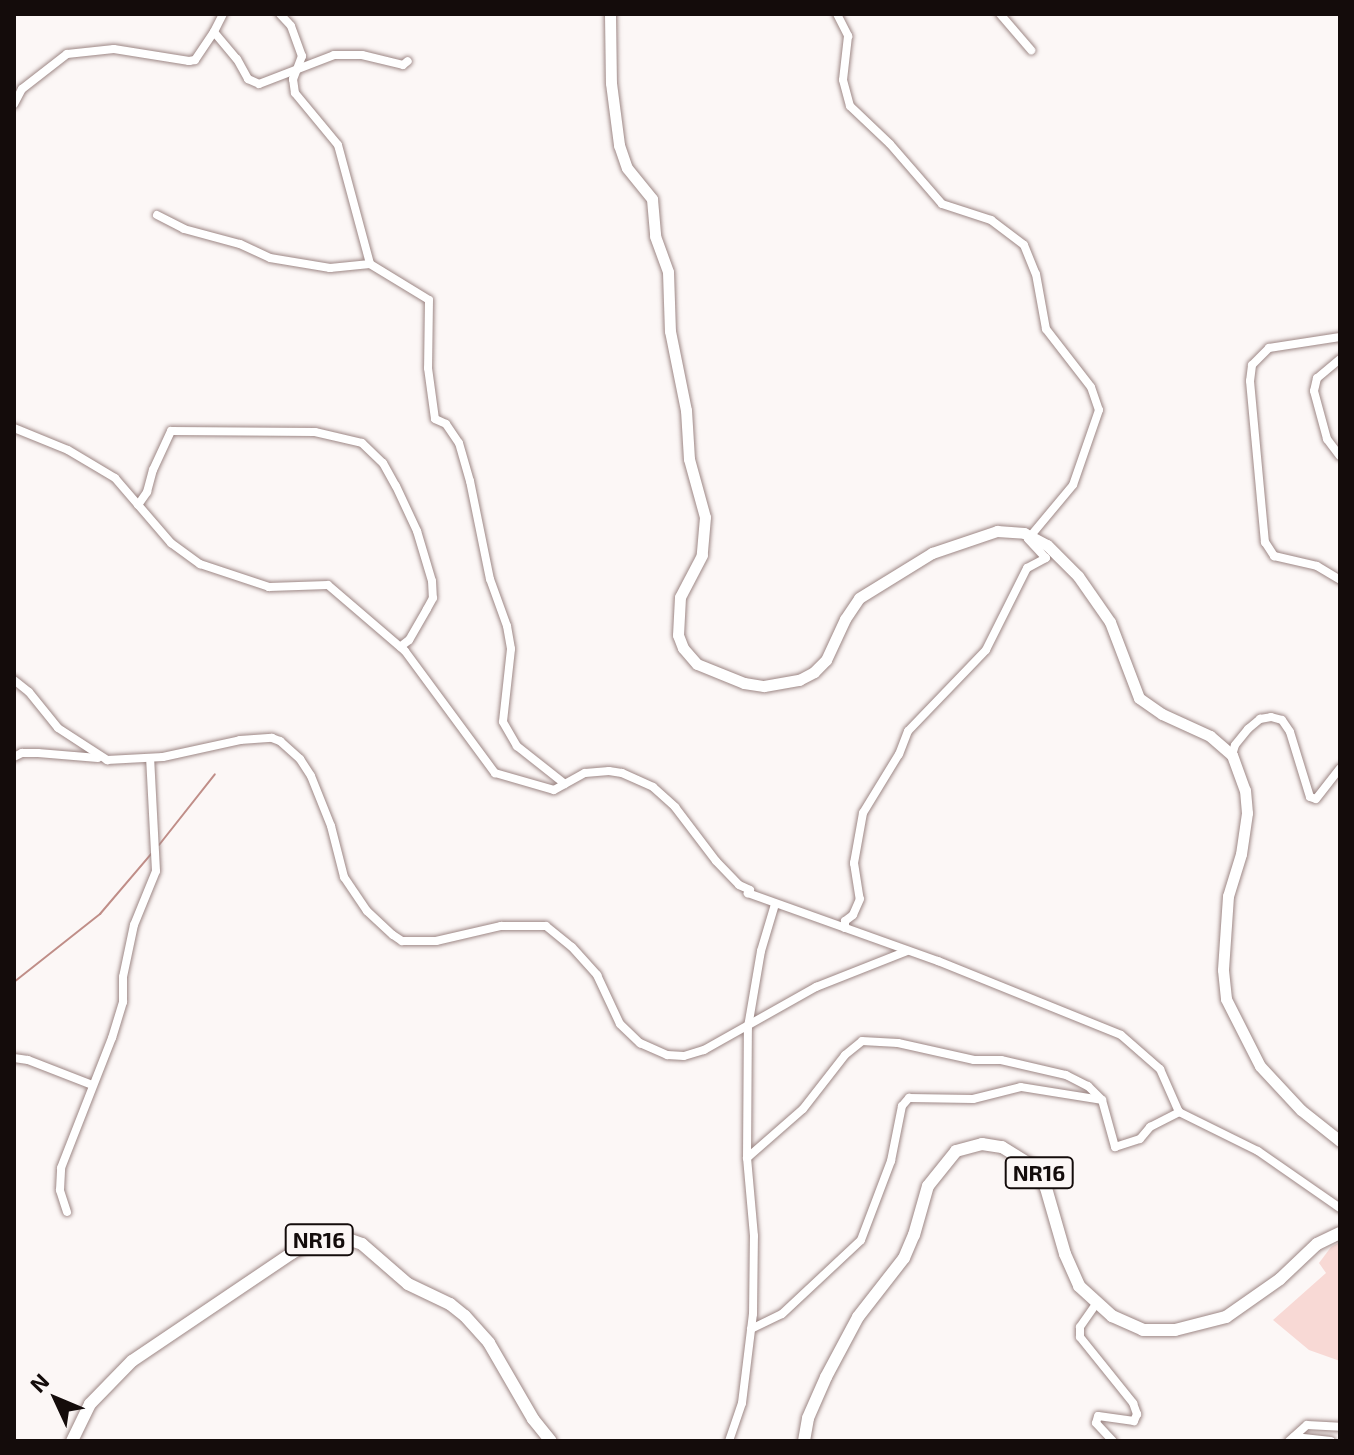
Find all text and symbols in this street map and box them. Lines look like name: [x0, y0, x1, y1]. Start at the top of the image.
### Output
road number: NR16: [1003, 1155, 1075, 1191]
road number: NR16: [283, 1222, 355, 1258]
north arrow: [16, 1359, 96, 1439]
text: N: [24, 1368, 54, 1397]

